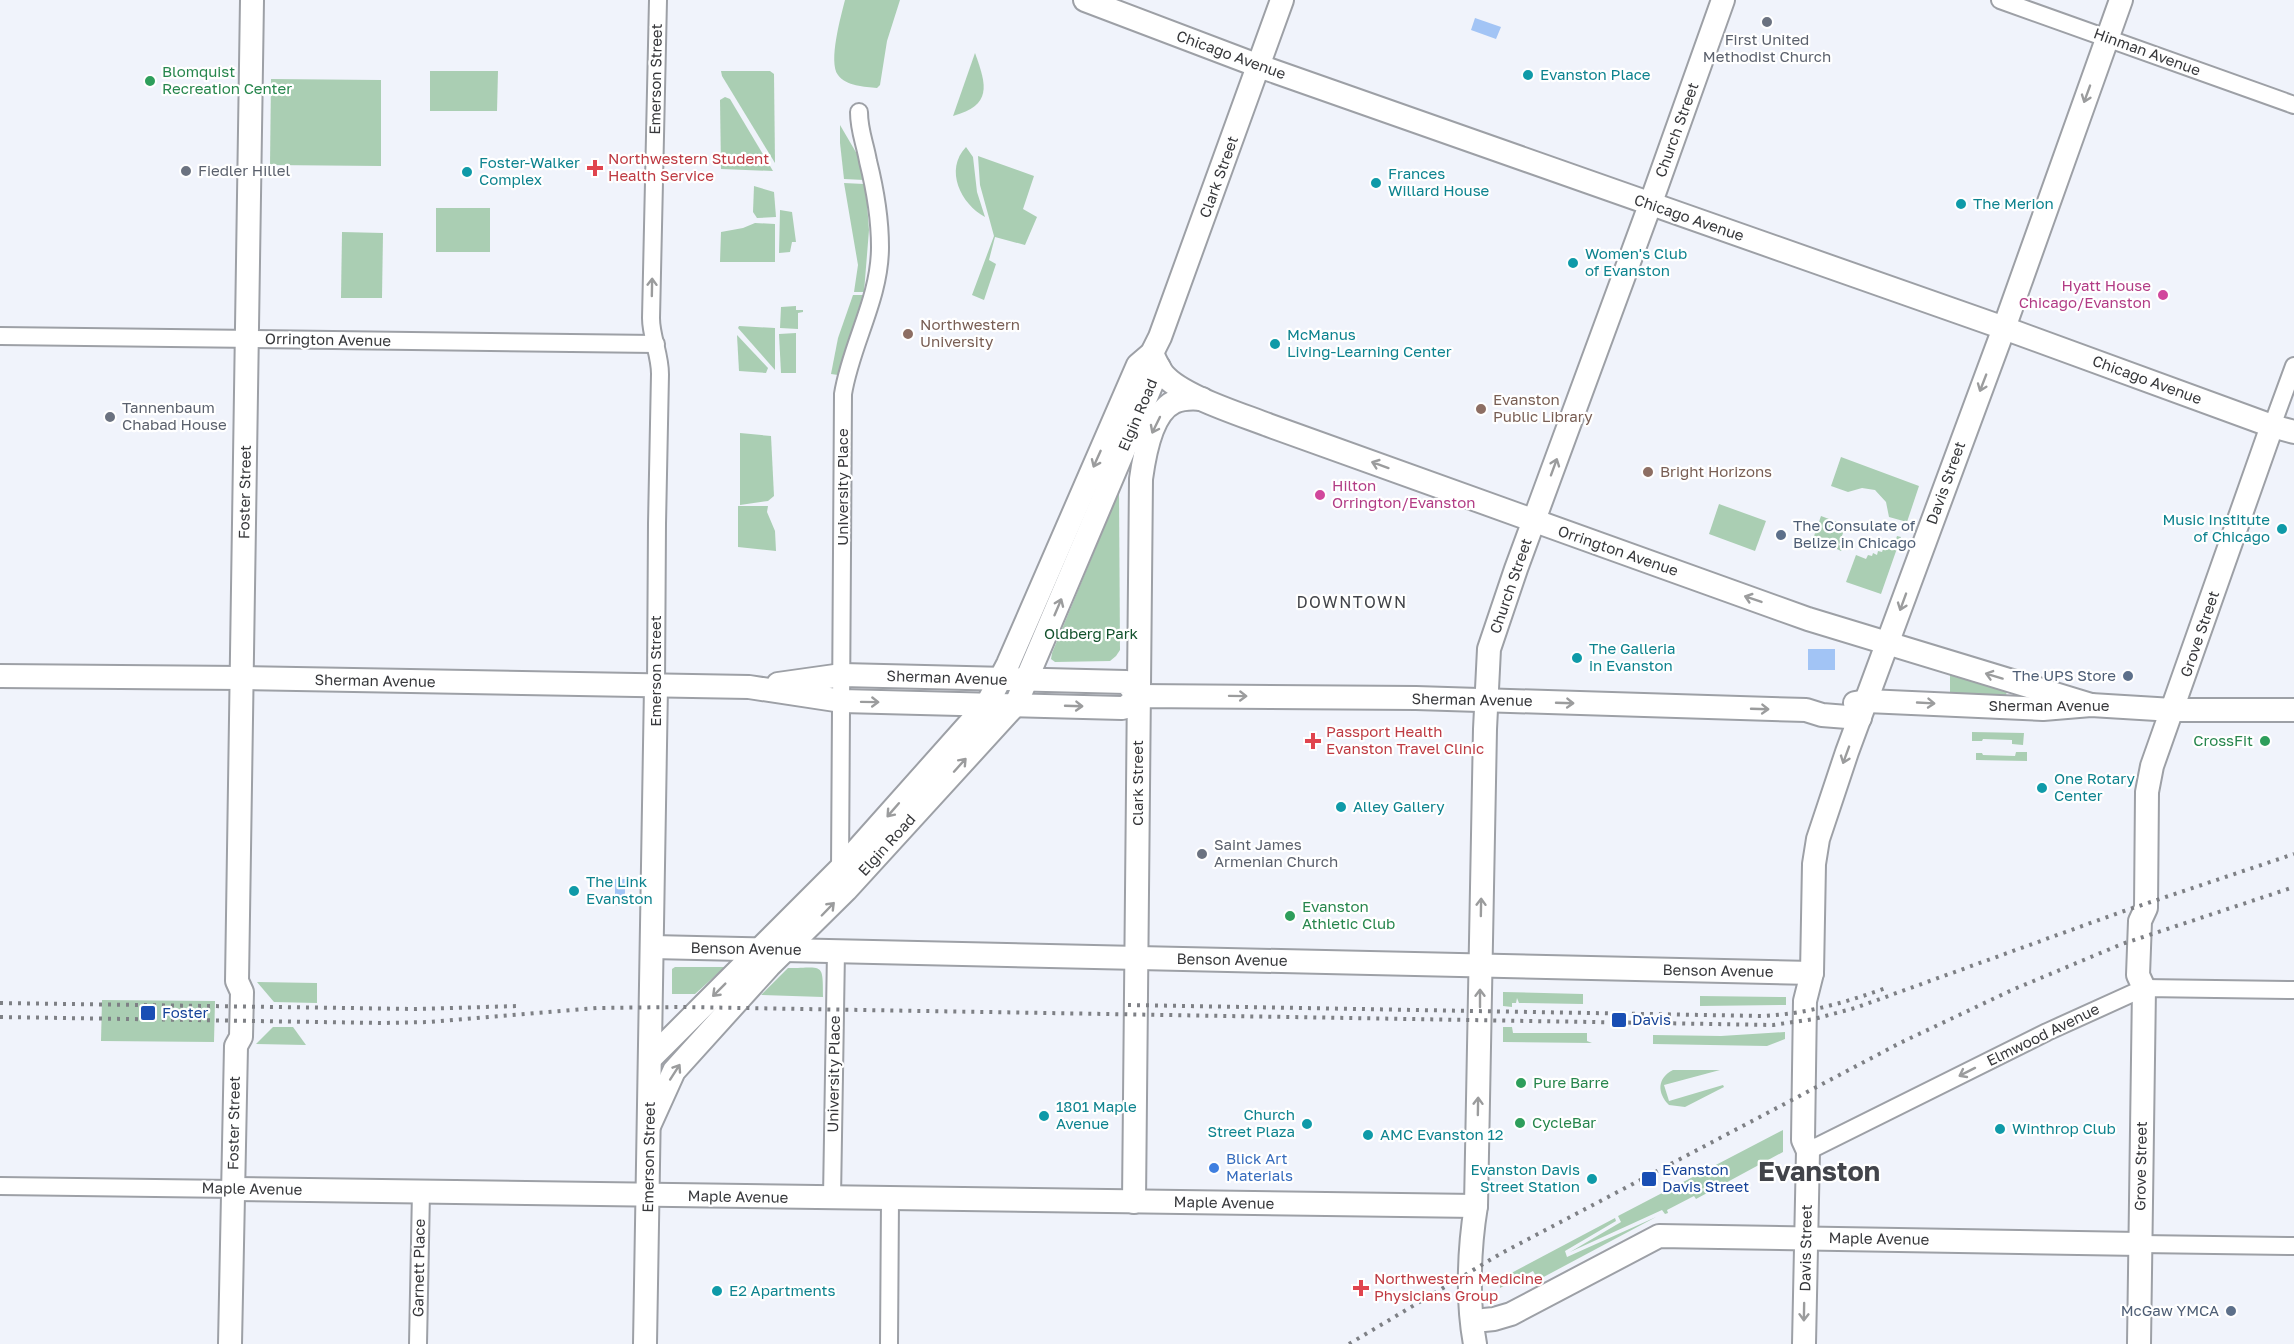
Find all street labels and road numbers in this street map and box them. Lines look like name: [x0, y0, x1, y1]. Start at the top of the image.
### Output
street label: Emerson Street: [645, 23, 665, 135]
street label: Hinman Avenue: [2091, 23, 2203, 79]
street label: Chicago Avenue: [1174, 26, 1289, 82]
street label: Church Street: [1651, 80, 1702, 180]
street label: Clark Street: [1195, 133, 1241, 220]
street label: Chicago Avenue: [1632, 190, 1747, 244]
street label: Orrington Avenue: [265, 329, 392, 349]
street label: Chicago Avenue: [2090, 351, 2205, 407]
street label: Elgin Road: [1114, 376, 1160, 453]
street label: University Place: [833, 428, 851, 546]
street label: Davis Street: [1922, 439, 1968, 527]
street label: Foster Street: [234, 445, 254, 539]
street label: Orrington Avenue: [1556, 521, 1681, 579]
street label: Church Street: [1485, 536, 1535, 636]
street label: Grove Street: [2176, 588, 2222, 679]
street label: Emerson Street: [646, 615, 664, 727]
street label: Sherman Avenue: [886, 666, 1008, 688]
street label: Sherman Avenue: [314, 670, 436, 690]
street label: Sherman Avenue: [1411, 689, 1533, 709]
street label: Sherman Avenue: [1988, 696, 2110, 714]
street label: Clark Street: [1128, 740, 1146, 826]
street label: Elgin Road: [854, 810, 919, 879]
street label: Benson Avenue: [690, 938, 802, 958]
street label: Benson Avenue: [1176, 949, 1288, 969]
street label: Benson Avenue: [1662, 960, 1774, 980]
street label: Elmwood Avenue: [1983, 999, 2102, 1069]
street label: University Place: [823, 1015, 843, 1133]
street label: Foster Street: [223, 1076, 243, 1170]
street label: Emerson Street: [638, 1101, 658, 1213]
street label: Grove Street: [2130, 1121, 2150, 1211]
street label: Maple Avenue: [202, 1178, 303, 1198]
street label: Maple Avenue: [688, 1186, 789, 1206]
street label: Maple Avenue: [1174, 1192, 1275, 1212]
street label: Davis Street: [1795, 1204, 1815, 1292]
street label: Garnett Place: [408, 1218, 428, 1317]
street label: Maple Avenue: [1829, 1228, 1930, 1248]

